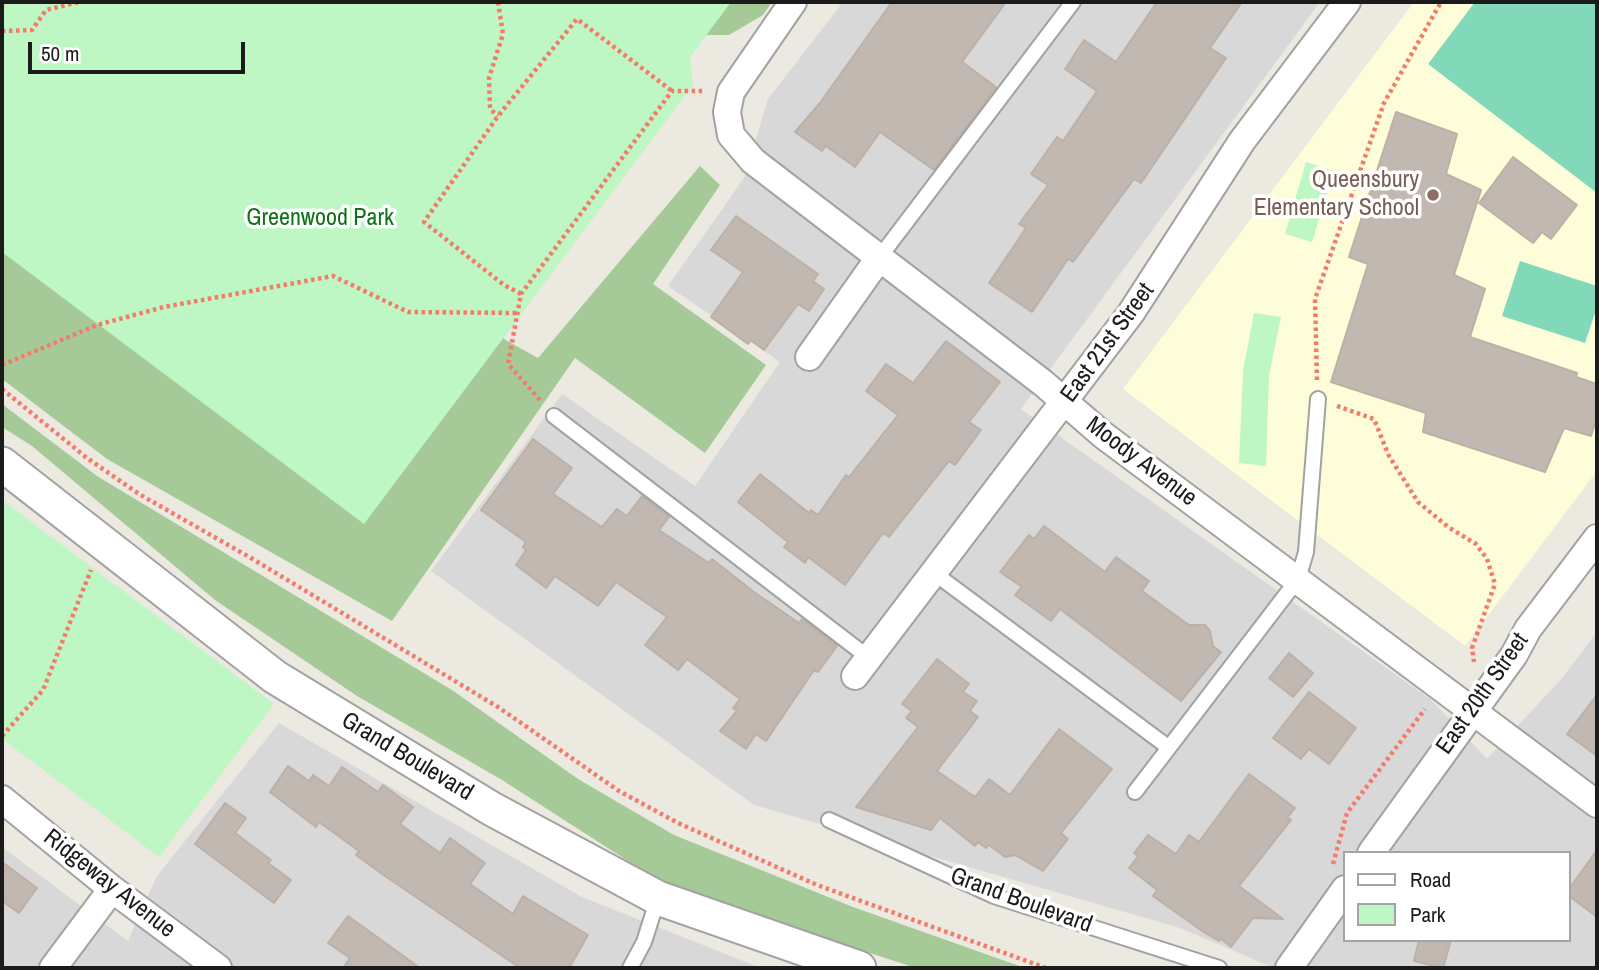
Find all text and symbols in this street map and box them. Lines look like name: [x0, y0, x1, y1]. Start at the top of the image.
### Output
scale bar: [32, 28, 248, 72]
text: 50 m: [41, 39, 79, 68]
place label: Queensbury Elementary School: [1254, 167, 1419, 223]
marker: Queensbury Elementary School: [1425, 187, 1441, 203]
park label: Greenwood Park: [246, 205, 394, 233]
street label: East 21st Street: [1055, 278, 1161, 408]
street label: Moody Avenue: [1080, 411, 1202, 513]
street label: East 20th Street: [1431, 628, 1535, 760]
street label: Grand Boulevard: [336, 706, 478, 808]
street label: Ridgeway Avenue: [37, 824, 181, 944]
legend: [1344, 851, 1571, 942]
street label: Grand Boulevard: [946, 862, 1096, 940]
text: Road: [1410, 865, 1451, 894]
text: Park: [1410, 900, 1445, 929]

